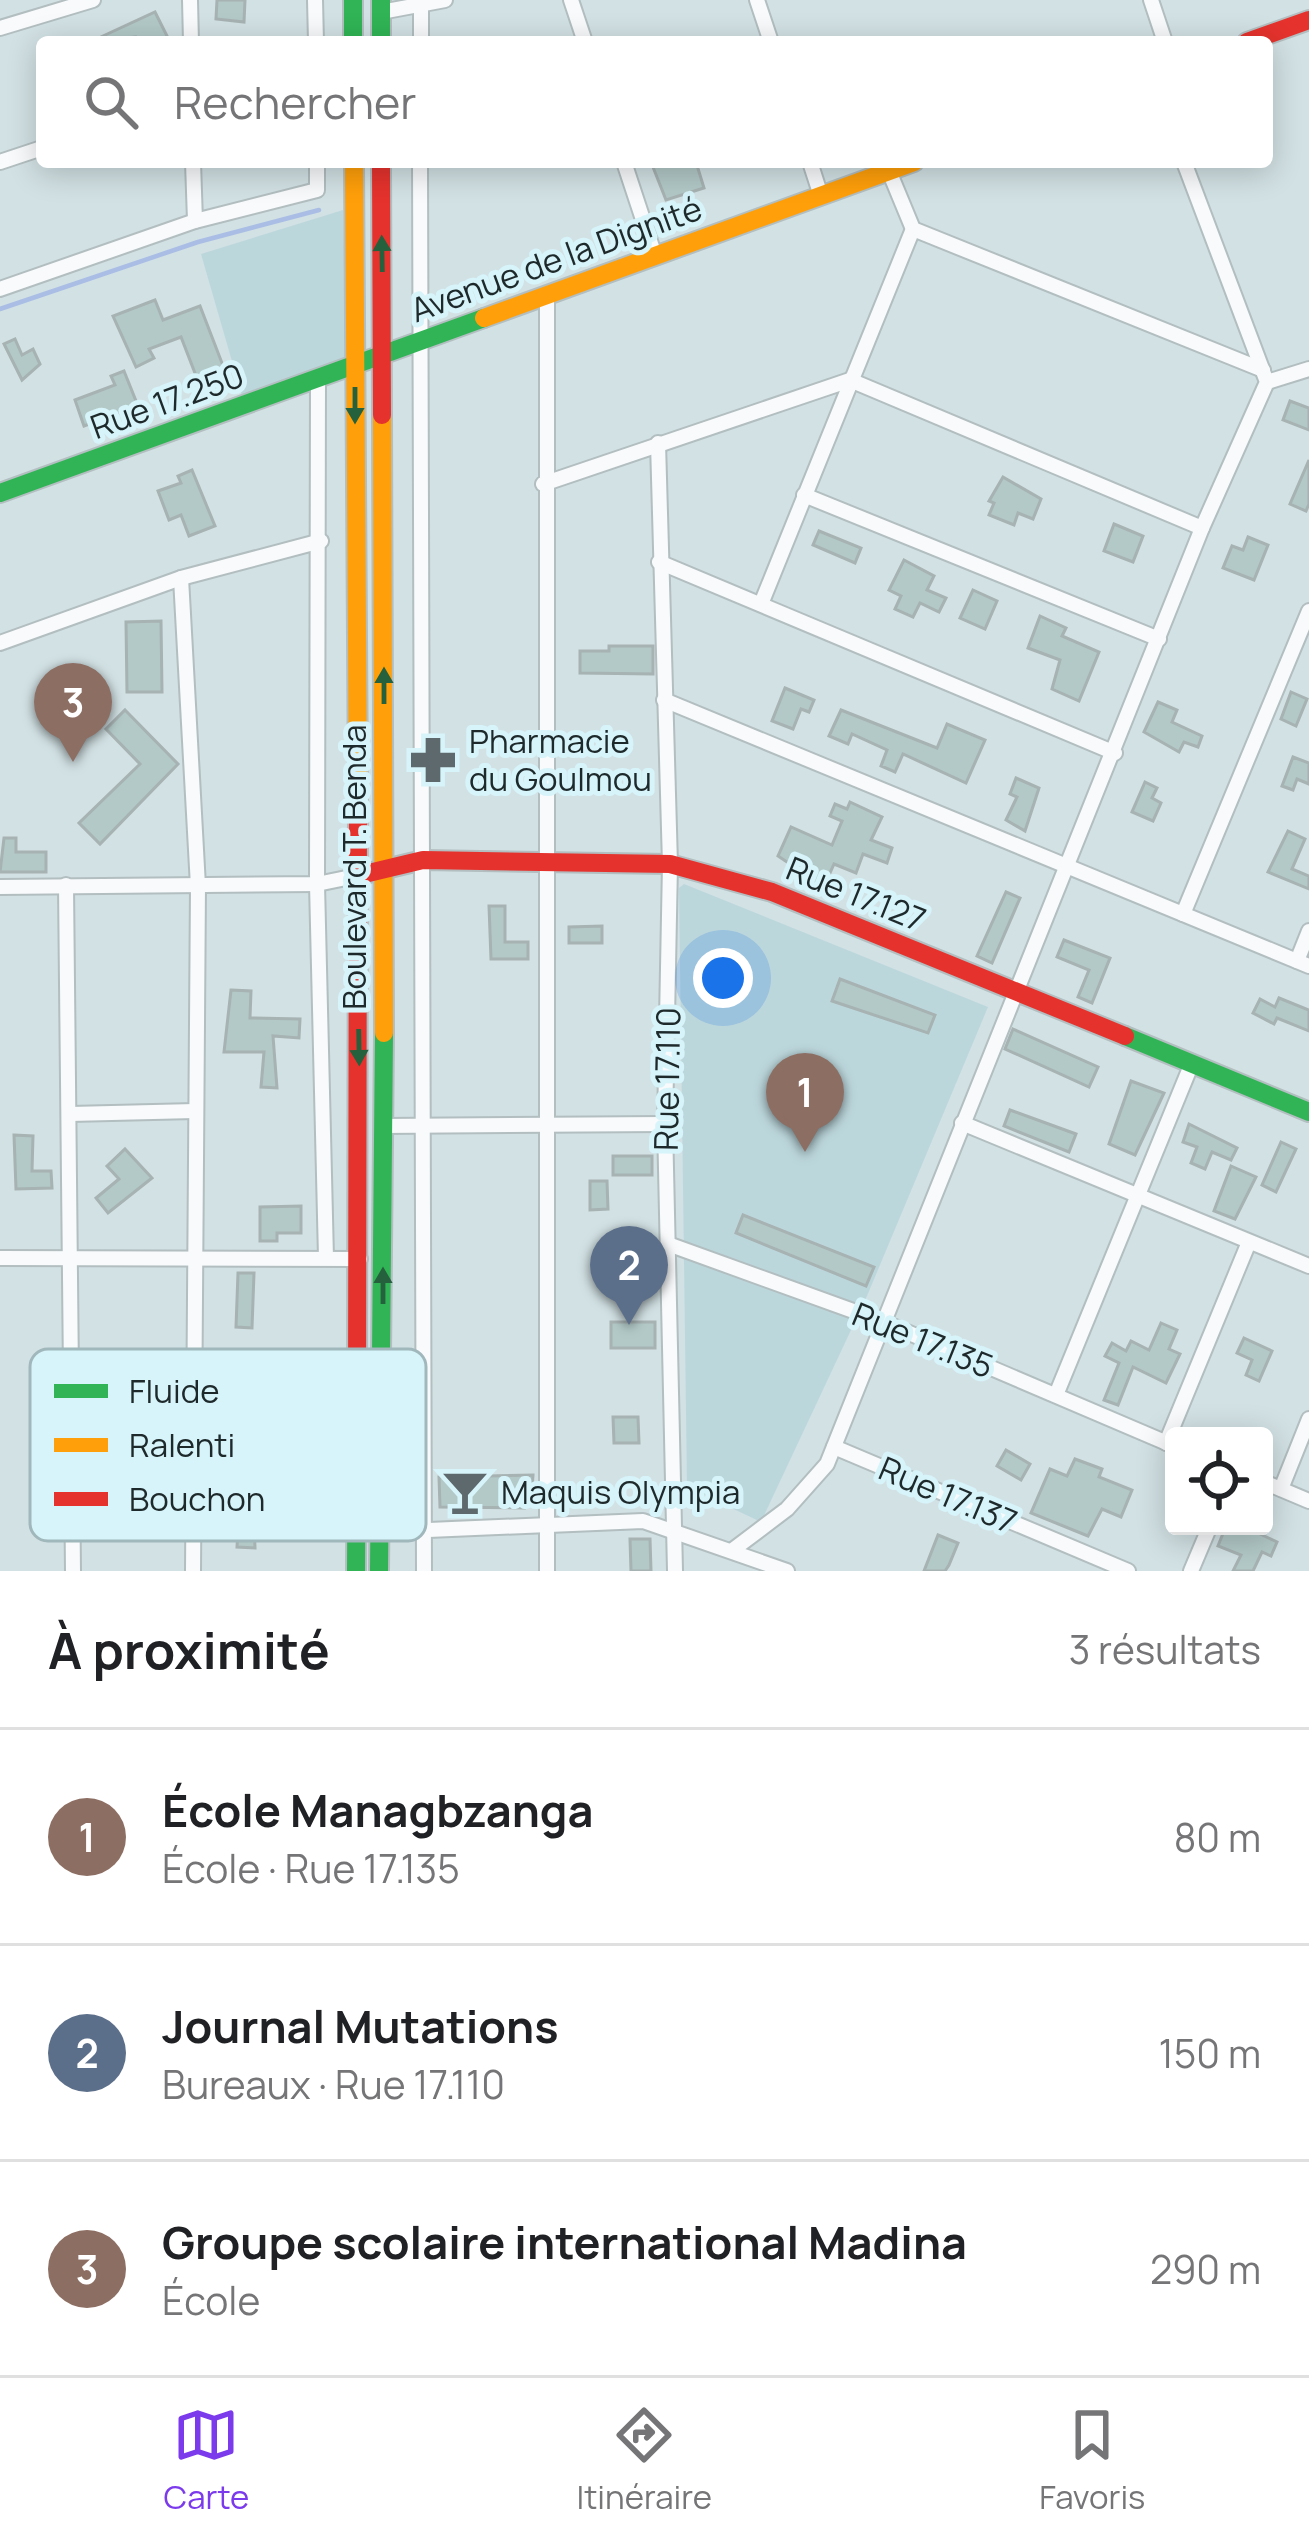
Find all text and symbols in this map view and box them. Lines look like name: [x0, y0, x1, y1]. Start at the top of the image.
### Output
search box: [36, 36, 1273, 168]
icon: search: [78, 69, 144, 135]
text: Rechercher: [174, 71, 417, 133]
street label: Avenue de la Dignité: [404, 185, 708, 332]
one-way arrow: [372, 234, 392, 272]
street label: Rue 17.250: [84, 352, 250, 449]
one-way arrow: [345, 387, 365, 425]
pin: 3: [34, 663, 112, 762]
one-way arrow: [374, 666, 393, 704]
place label: Pharmacie du Goulmou: [469, 718, 652, 801]
street label: Boulevard T. Benda: [331, 724, 376, 1010]
pharmacy icon: Pharmacie du Goulmou: [408, 735, 458, 785]
street label: Rue 17.127: [780, 845, 932, 942]
your location: [693, 948, 753, 1008]
street label: Rue 17.110: [643, 1007, 690, 1151]
one-way arrow: [349, 1029, 369, 1067]
pin: 1: [766, 1053, 844, 1152]
pin: 2: [590, 1226, 668, 1325]
one-way arrow: [373, 1266, 393, 1304]
street label: Rue 17.135: [846, 1291, 1000, 1388]
legend: [30, 1349, 426, 1541]
text: Fluide: [129, 1368, 219, 1413]
text: Ralenti: [129, 1422, 235, 1467]
map controls: [1165, 1427, 1273, 1535]
button: locate: [1165, 1427, 1273, 1535]
street label: Rue 17.137: [872, 1445, 1024, 1544]
bar icon: Maquis Olympia: [440, 1467, 490, 1517]
place label: Maquis Olympia: [501, 1469, 740, 1514]
text: Bouchon: [129, 1476, 265, 1521]
text: À proximité: [48, 1615, 330, 1684]
text: 3 résultats: [1069, 1622, 1261, 1676]
text: École Managbzanga: [162, 1779, 593, 1841]
text: 1: [78, 1810, 96, 1864]
text: 80 m: [1174, 1810, 1261, 1864]
text: École · Rue 17.135: [162, 1841, 460, 1895]
text: Journal Mutations: [162, 1995, 559, 2057]
text: 2: [75, 2026, 99, 2080]
text: 150 m: [1159, 2026, 1261, 2080]
text: Bureaux · Rue 17.110: [162, 2057, 505, 2111]
text: Groupe scolaire international Madina: [162, 2211, 967, 2273]
text: 3: [76, 2242, 98, 2296]
text: 290 m: [1150, 2242, 1261, 2296]
text: École: [162, 2273, 260, 2327]
tab: Carte: [164, 2402, 249, 2519]
tab: Itinéraire: [576, 2402, 712, 2519]
tab: Favoris: [1039, 2402, 1145, 2519]

